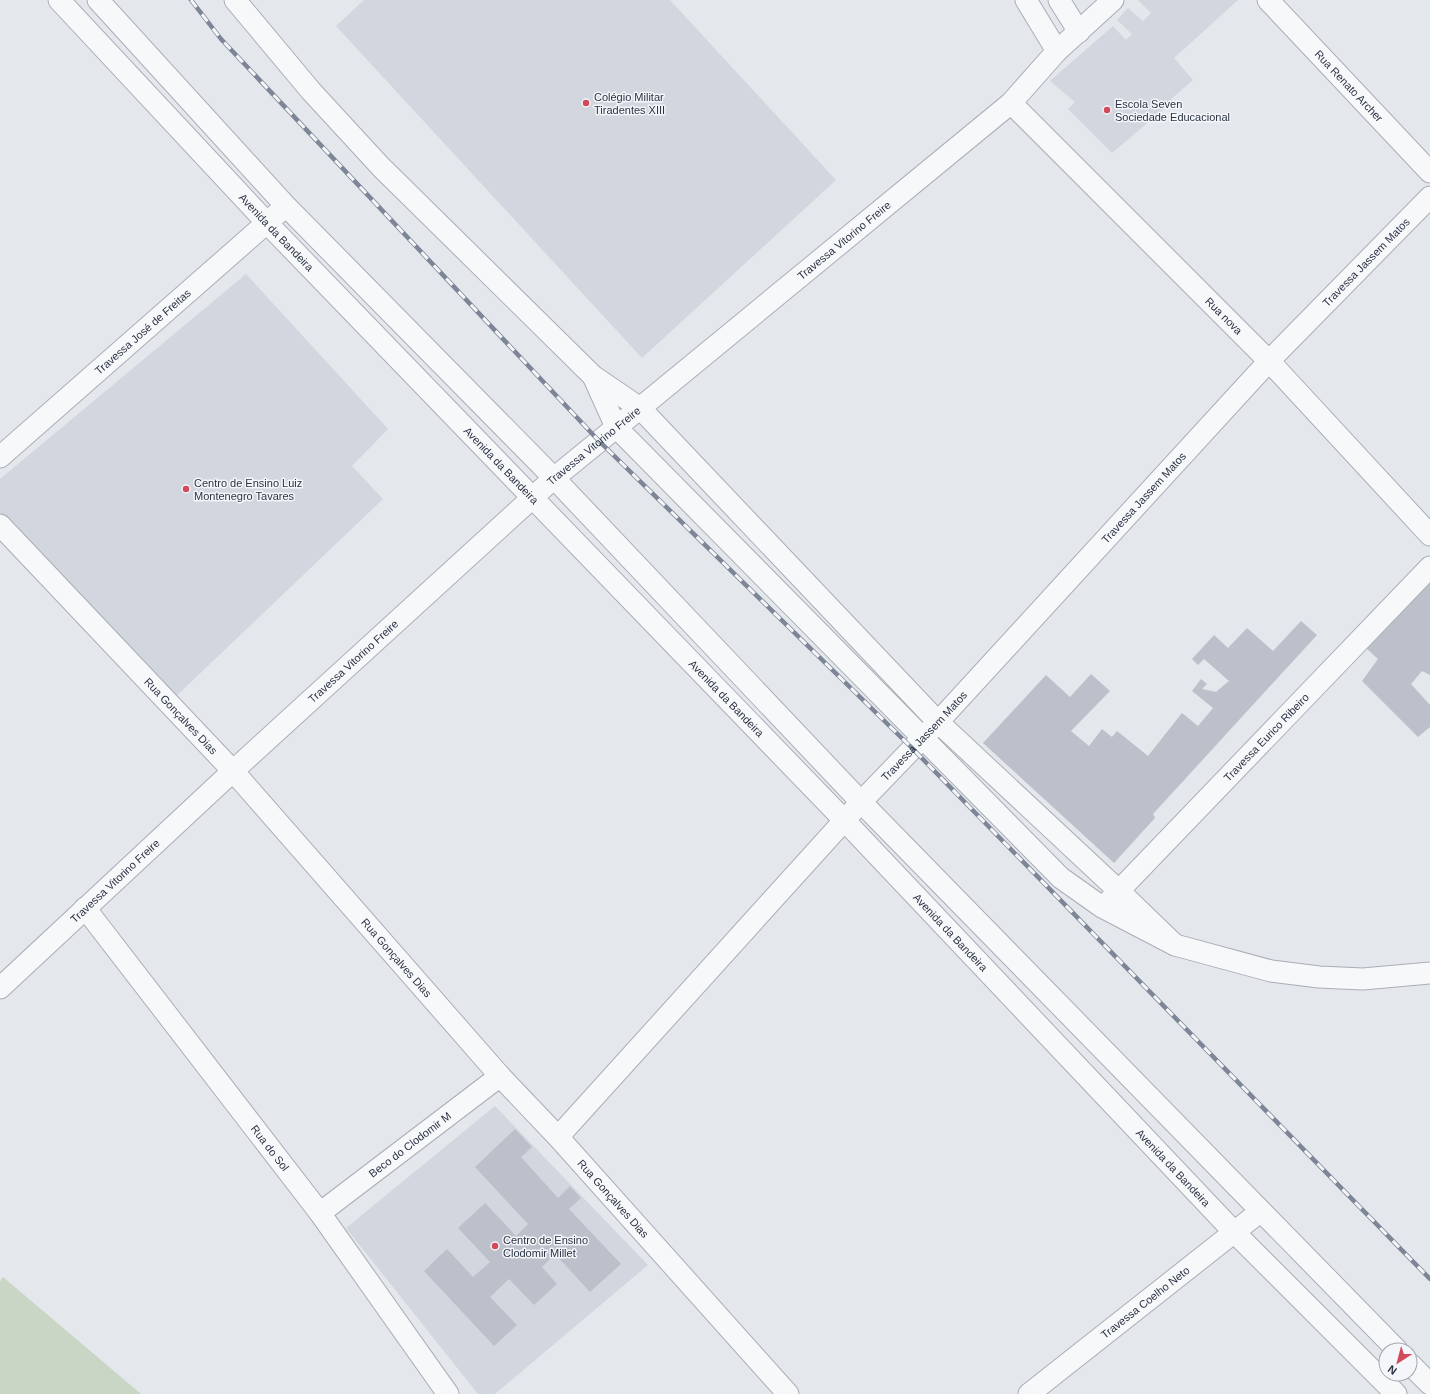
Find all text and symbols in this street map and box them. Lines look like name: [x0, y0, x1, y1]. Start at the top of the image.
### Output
street label: Rua Renato Archer: [1312, 48, 1386, 124]
place label: Colégio Militar Tiradentes XIII: [594, 91, 665, 116]
marker: Colégio Militar Tiradentes XIII: [581, 98, 591, 108]
place label: Escola Seven Sociedade Educacional: [1115, 98, 1230, 123]
marker: Escola Seven Sociedade Educacional: [1102, 105, 1112, 115]
street label: Avenida da Bandeira: [237, 191, 316, 274]
street label: Travessa Vitorino Freire: [795, 199, 893, 282]
street label: Travessa Jassem Matos: [1320, 215, 1412, 309]
street label: Travessa José de Freitas: [93, 286, 193, 377]
street label: Rua nova: [1203, 295, 1245, 337]
street label: Travessa Vitorino Freire: [544, 404, 643, 487]
street label: Avenida da Bandeira: [461, 424, 542, 507]
street label: Travessa Jassem Matos: [1099, 449, 1189, 546]
place label: Centro de Ensino Luiz Montenegro Tavares: [194, 477, 302, 502]
marker: Centro de Ensino Luiz Montenegro Tavares: [181, 484, 191, 494]
street label: Travessa Vitorino Freire: [306, 618, 400, 705]
street label: Avenida da Bandeira: [687, 657, 767, 740]
street label: Rua Gonçalves Dias: [142, 675, 220, 757]
street label: Travessa Jassem Matos: [879, 688, 970, 783]
street label: Travessa Eurico Ribeiro: [1221, 691, 1311, 784]
street label: Travessa Vitorino Freire: [68, 837, 162, 925]
street label: Avenida da Bandeira: [911, 891, 990, 974]
street label: Rua Gonçalves Dias: [359, 916, 434, 1000]
street label: Beco do Clodomir M: [367, 1110, 453, 1180]
street label: Rua do Sol: [249, 1123, 291, 1173]
street label: Avenida da Bandeira: [1134, 1127, 1213, 1210]
street label: Rua Gonçalves Dias: [575, 1157, 651, 1240]
place label: Centro de Ensino Clodomir Millet: [503, 1234, 588, 1259]
marker: Centro de Ensino Clodomir Millet: [490, 1241, 500, 1251]
street label: Travessa Coelho Neto: [1099, 1264, 1192, 1341]
north arrow: [1378, 1342, 1418, 1382]
text: N: [1385, 1363, 1399, 1377]

